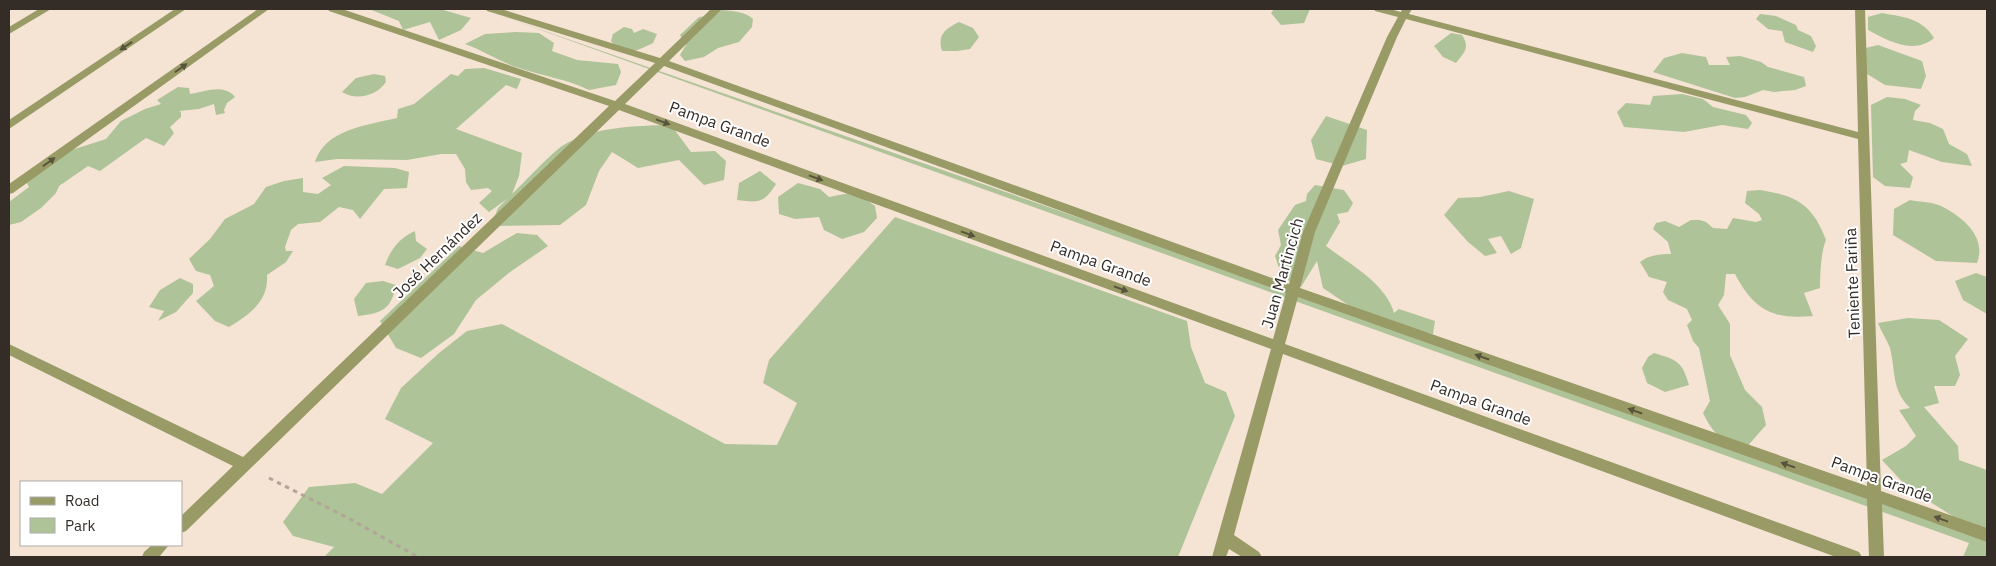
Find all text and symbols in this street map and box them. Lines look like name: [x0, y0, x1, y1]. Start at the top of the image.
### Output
one-way arrow: [119, 41, 133, 51]
one-way arrow: [174, 63, 188, 73]
street label: Pampa Grande: [667, 96, 774, 152]
one-way arrow: [656, 118, 671, 126]
one-way arrow: [42, 157, 55, 167]
one-way arrow: [809, 174, 824, 182]
street label: José Hernández: [388, 208, 486, 302]
street label: Juan Martincich: [1257, 215, 1307, 331]
street label: Teniente Fariña: [1840, 227, 1864, 338]
one-way arrow: [961, 231, 976, 238]
street label: Pampa Grande: [1048, 235, 1155, 291]
one-way arrow: [1114, 285, 1129, 293]
one-way arrow: [1474, 353, 1489, 360]
street label: Pampa Grande: [1428, 374, 1535, 430]
one-way arrow: [1627, 407, 1642, 415]
street label: Pampa Grande: [1829, 451, 1936, 507]
one-way arrow: [1780, 460, 1795, 468]
legend: [20, 481, 182, 546]
text: Road: [65, 491, 100, 510]
one-way arrow: [1934, 515, 1949, 522]
text: Park: [65, 516, 95, 535]

